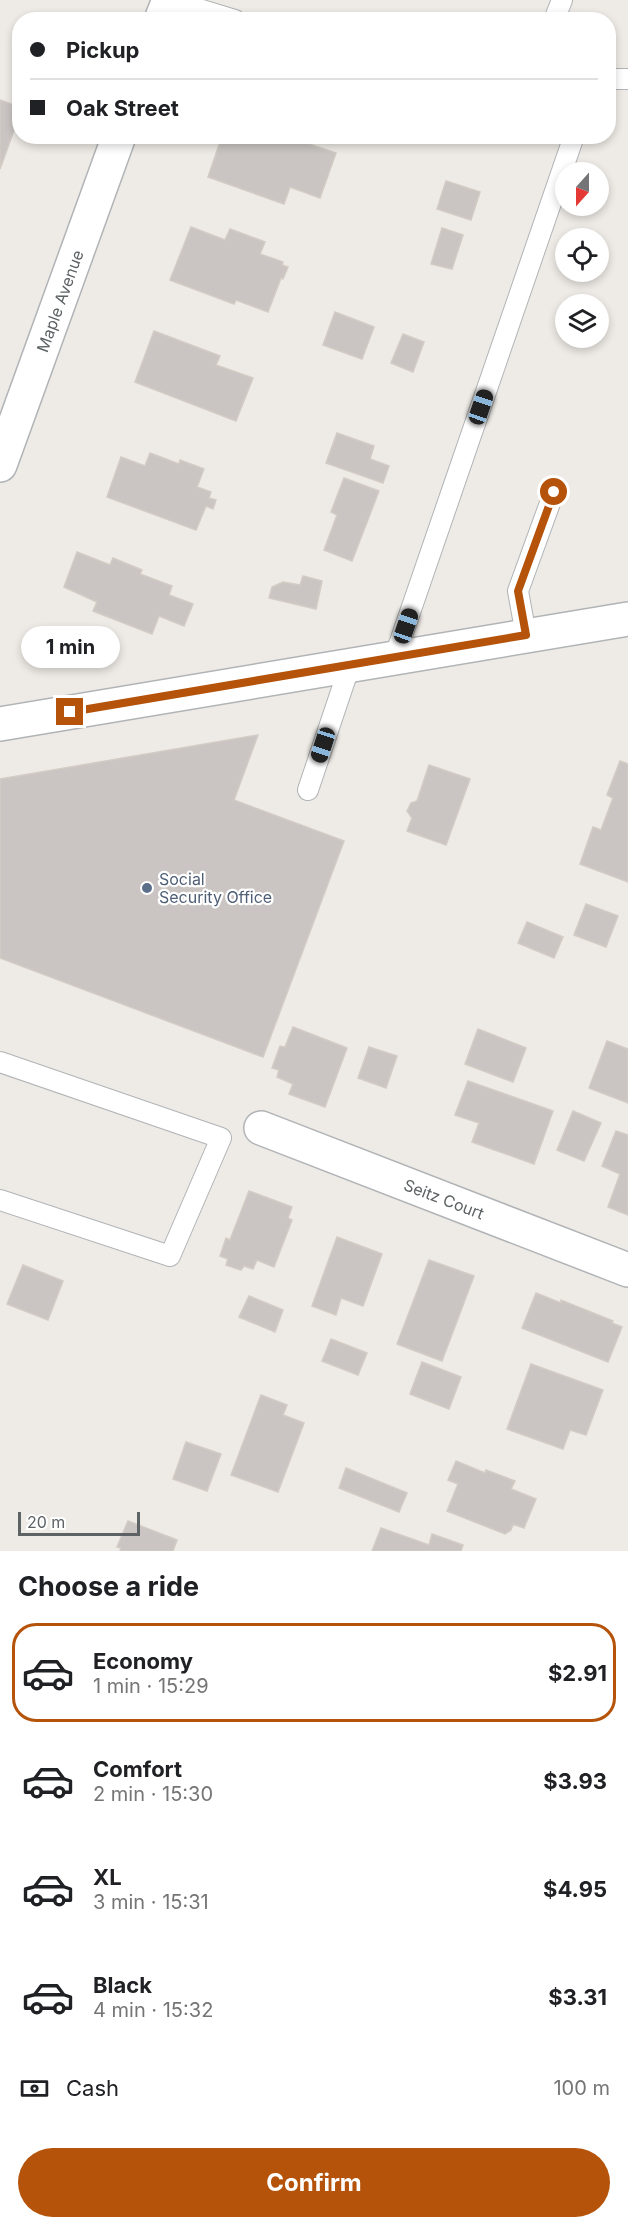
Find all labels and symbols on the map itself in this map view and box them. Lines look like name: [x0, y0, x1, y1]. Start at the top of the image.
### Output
north arrow: [555, 162, 609, 216]
street label: Maple Avenue: [32, 247, 88, 355]
car: [467, 387, 495, 427]
route start: [540, 478, 567, 505]
car: [392, 606, 420, 646]
callout: 1 min: [20, 625, 119, 667]
route end: [56, 698, 83, 725]
car: [309, 725, 337, 765]
place label: Social Security Office: [159, 869, 272, 907]
marker: Social Security Office: [140, 881, 154, 895]
street label: Seitz Court: [401, 1175, 487, 1223]
scale bar: [18, 1509, 140, 1536]

